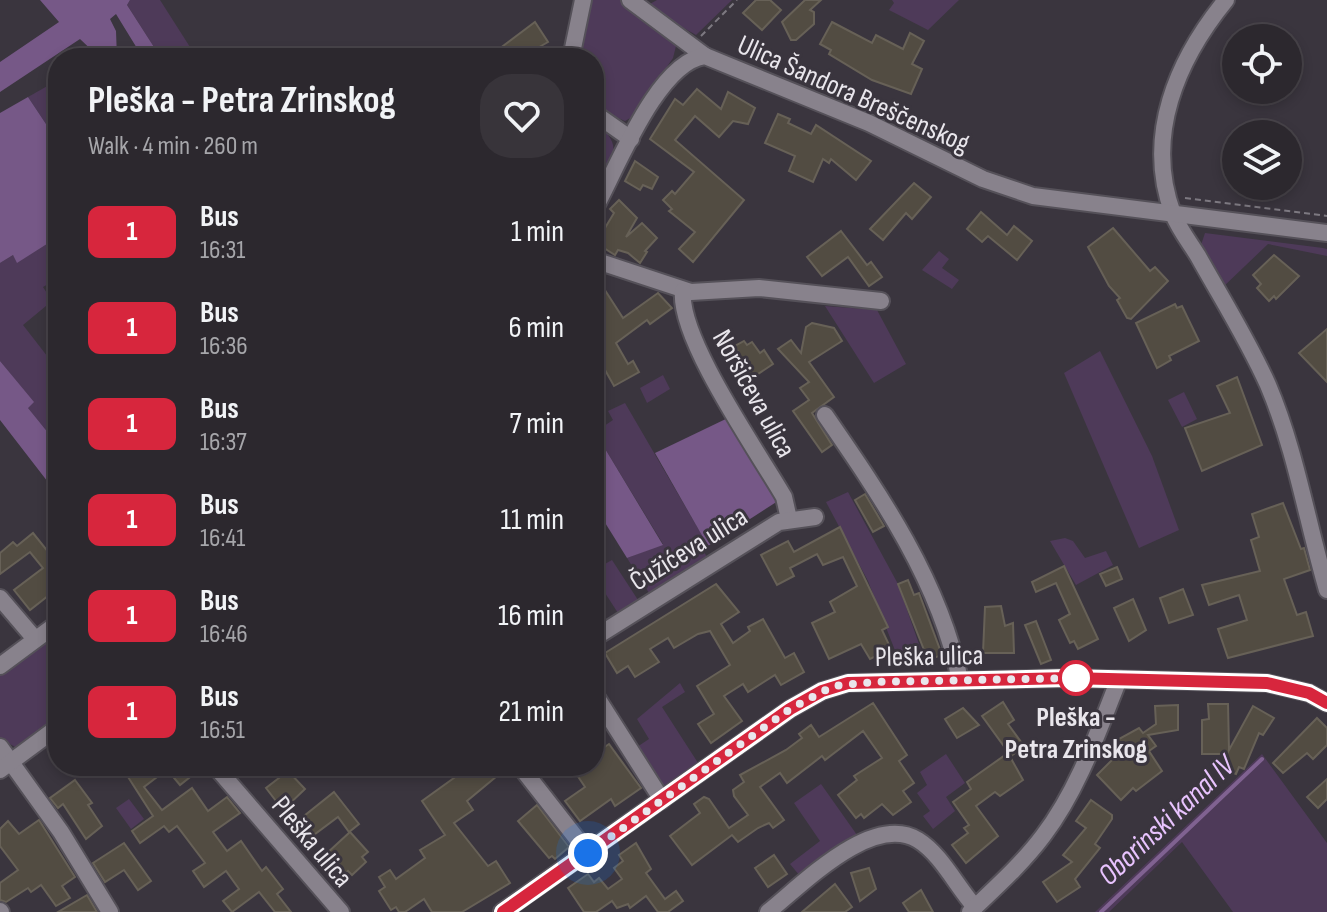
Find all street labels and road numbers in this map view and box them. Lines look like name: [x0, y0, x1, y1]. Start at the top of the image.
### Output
street label: Ulica Šandora Breščenskog: [732, 28, 975, 160]
street label: Noršićeva ulica: [705, 324, 802, 463]
street label: Čužićeva ulica: [624, 500, 754, 598]
street label: Pleška ulica: [874, 639, 984, 674]
street label: Pleška ulica: [264, 790, 359, 894]

